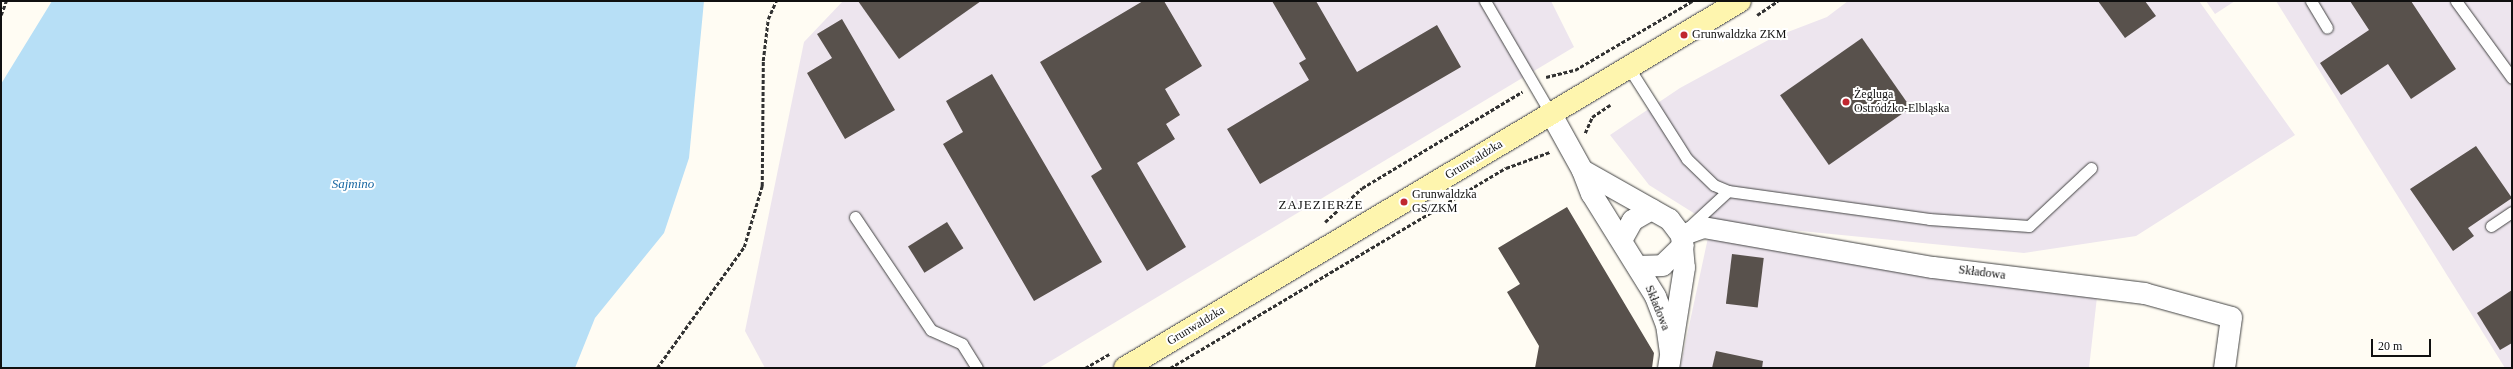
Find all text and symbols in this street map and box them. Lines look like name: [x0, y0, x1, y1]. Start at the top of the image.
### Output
place label: Grunwaldzka ZKM: [1692, 28, 1786, 42]
marker: Grunwaldzka ZKM: [1679, 30, 1689, 40]
place label: Żegluga Ostródzko-Elbląska: [1854, 88, 1949, 116]
marker: Żegluga Ostródzko-Elbląska: [1841, 97, 1851, 107]
street label: Grunwaldzka: [1443, 137, 1505, 183]
water label: Sajmino: [332, 176, 374, 192]
place label: Grunwaldzka GS/ZKM: [1412, 188, 1477, 216]
district label: ZAJEZIERZE: [1278, 197, 1364, 213]
marker: Grunwaldzka GS/ZKM: [1399, 197, 1409, 207]
street label: Składowa: [1958, 263, 2006, 283]
street label: Składowa: [1641, 283, 1673, 333]
street label: Grunwaldzka: [1165, 303, 1227, 349]
scale bar: [2373, 331, 2433, 357]
text: 20 m: [2378, 339, 2402, 353]

